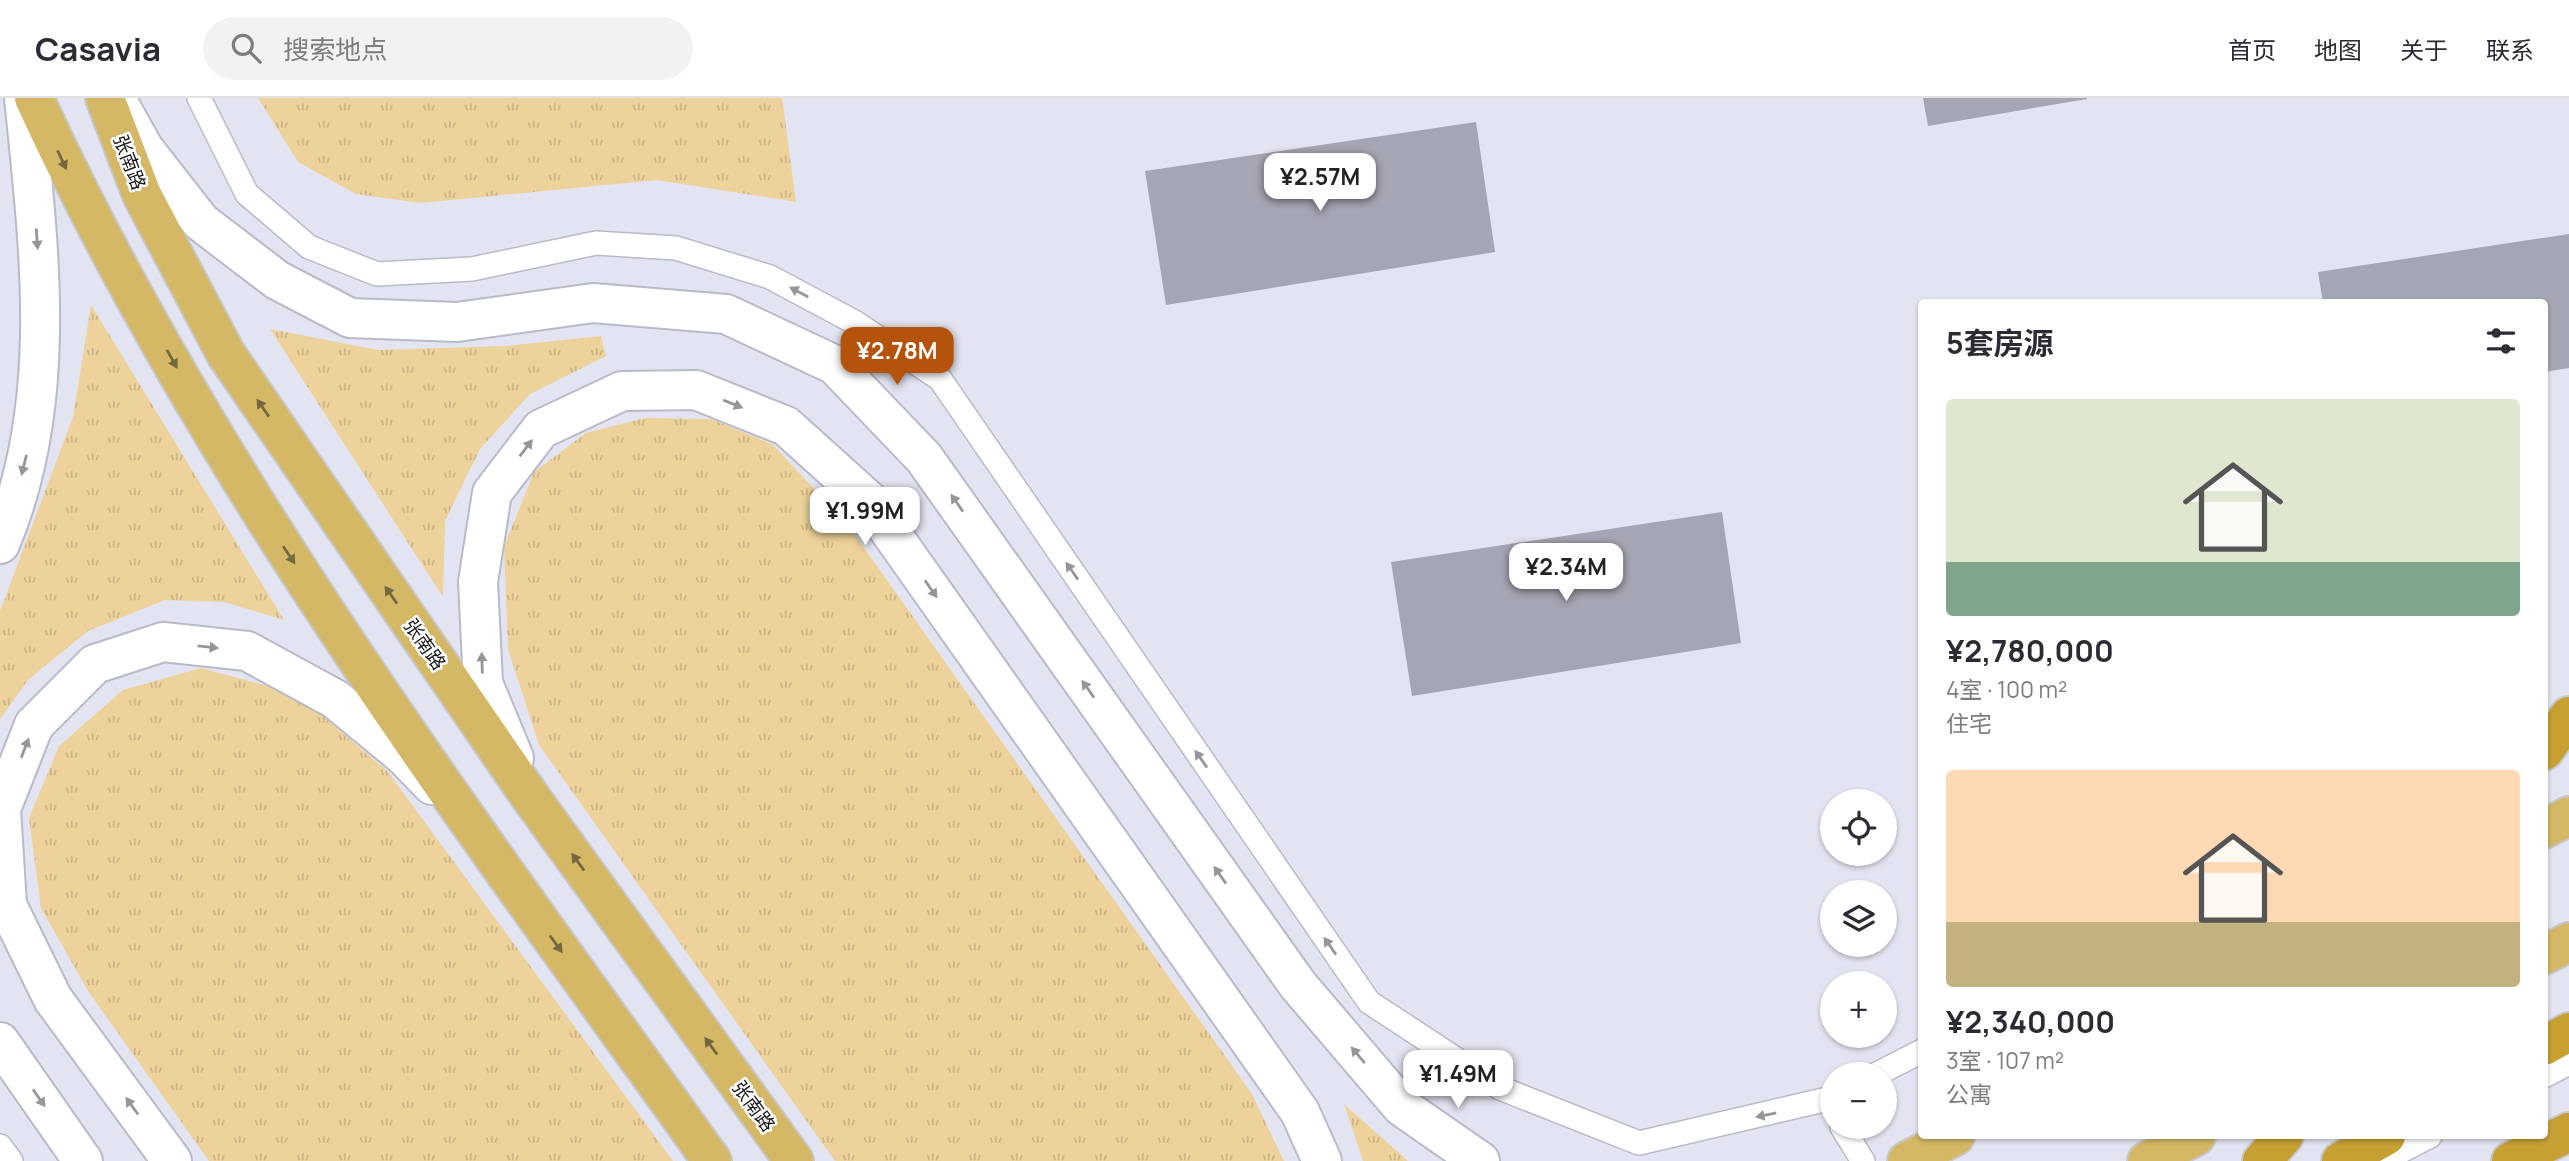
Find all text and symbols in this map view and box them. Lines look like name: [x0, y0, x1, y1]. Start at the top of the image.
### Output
search box: [203, 17, 693, 80]
text: Casavia: [35, 26, 161, 71]
icon: search: [227, 29, 265, 67]
text: 搜索地点: [283, 31, 387, 67]
text: 首页: [2228, 33, 2276, 66]
text: 地图: [2314, 33, 2362, 66]
text: 关于: [2400, 33, 2448, 66]
text: 联系: [2486, 33, 2534, 66]
street label: 张南路: [108, 131, 152, 193]
one-way arrow: [57, 150, 68, 170]
pin: ¥2.57M: [1263, 153, 1377, 213]
text: ¥2.57M: [1280, 160, 1360, 192]
one-way arrow: [32, 228, 43, 250]
one-way arrow: [789, 286, 809, 298]
text: 5套房源: [1946, 322, 2054, 363]
icon: filters: [2482, 322, 2520, 360]
pin: ¥2.78M: [840, 328, 954, 387]
text: ¥2.78M: [857, 334, 937, 366]
one-way arrow: [166, 350, 178, 369]
one-way arrow: [256, 398, 269, 417]
one-way arrow: [722, 399, 743, 410]
one-way arrow: [519, 439, 533, 457]
icon: home: [2170, 444, 2296, 570]
one-way arrow: [18, 454, 29, 476]
pin: ¥1.99M: [808, 488, 922, 547]
text: ¥1.99M: [826, 494, 904, 526]
one-way arrow: [950, 494, 964, 512]
pin: ¥2.34M: [1509, 544, 1623, 603]
one-way arrow: [282, 545, 295, 564]
text: ¥2.34M: [1525, 550, 1607, 582]
one-way arrow: [1065, 562, 1079, 580]
one-way arrow: [923, 580, 937, 598]
one-way arrow: [385, 585, 398, 605]
street label: 张南路: [398, 613, 452, 675]
text: ¥2,780,000: [1946, 630, 2114, 671]
one-way arrow: [197, 642, 219, 653]
one-way arrow: [476, 652, 487, 674]
text: 4室 · 100 m²: [1946, 673, 2067, 705]
one-way arrow: [1081, 680, 1095, 698]
text: 住宅: [1946, 707, 1992, 739]
one-way arrow: [19, 737, 30, 758]
one-way arrow: [1194, 750, 1208, 768]
map controls: [1820, 789, 1897, 1139]
button: locate: [1820, 789, 1897, 866]
icon: home: [2170, 815, 2296, 941]
one-way arrow: [571, 853, 585, 871]
one-way arrow: [1213, 866, 1227, 884]
button: layers: [1820, 880, 1897, 957]
one-way arrow: [549, 935, 563, 953]
one-way arrow: [1323, 937, 1337, 955]
button: +: [1820, 971, 1897, 1048]
text: ¥2,340,000: [1946, 1001, 2115, 1042]
one-way arrow: [704, 1037, 718, 1055]
text: 3室 · 107 m²: [1946, 1044, 2064, 1076]
one-way arrow: [1350, 1046, 1366, 1064]
pin: ¥1.49M: [1401, 1051, 1515, 1110]
text: ¥1.49M: [1419, 1057, 1497, 1089]
button: −: [1820, 1062, 1897, 1139]
street label: 张南路: [727, 1075, 781, 1137]
text: 公寓: [1946, 1078, 1992, 1110]
one-way arrow: [32, 1089, 46, 1107]
one-way arrow: [125, 1097, 139, 1115]
one-way arrow: [1755, 1110, 1777, 1121]

